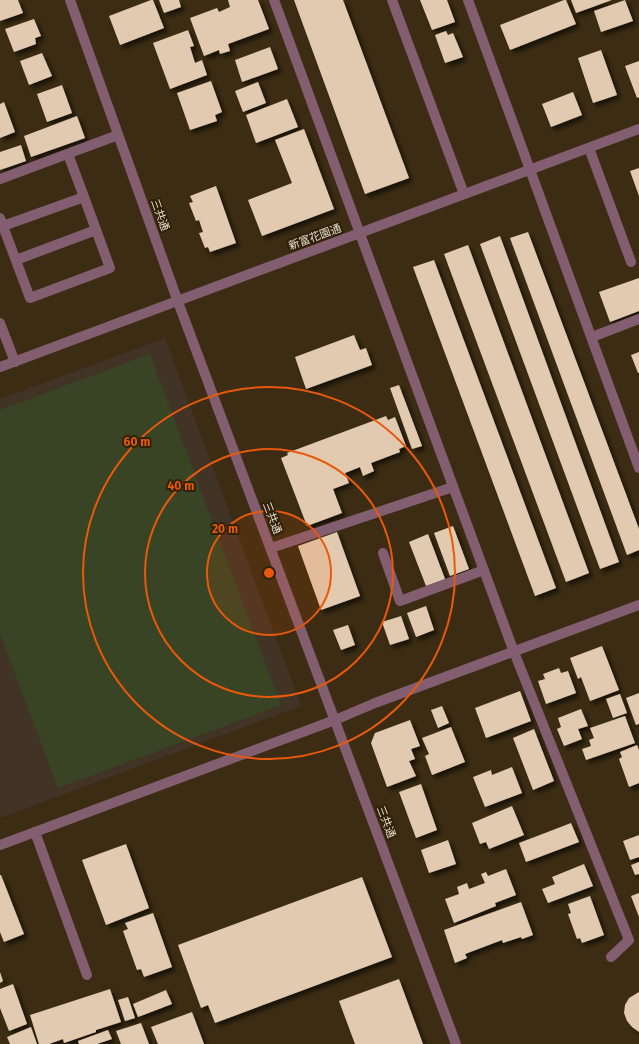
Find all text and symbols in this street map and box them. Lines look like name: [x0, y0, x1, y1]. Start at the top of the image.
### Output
street label: 三共通: [148, 197, 172, 233]
street label: 新富花園通: [287, 221, 343, 253]
text: 60 m: [124, 435, 150, 449]
text: 40 m: [168, 479, 194, 493]
street label: 三共通: [260, 500, 284, 536]
text: 20 m: [212, 522, 238, 536]
centre of rings: [262, 566, 276, 580]
street label: 三共通: [374, 804, 398, 840]

